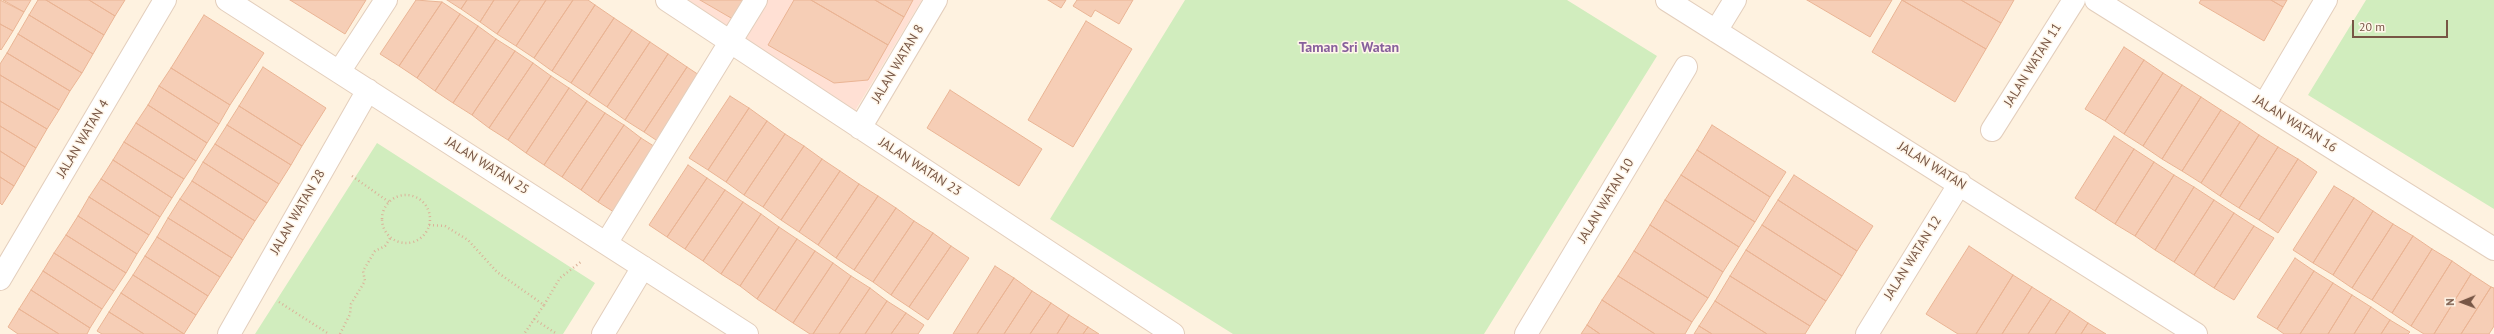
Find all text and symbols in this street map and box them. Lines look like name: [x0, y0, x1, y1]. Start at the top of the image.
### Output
scale bar: [2354, 12, 2450, 38]
text: 20 m: [2359, 19, 2385, 34]
street label: JALAN WATAN 11: [2001, 20, 2065, 110]
street label: JALAN WATAN 8: [869, 22, 927, 106]
district label: Taman Sri Watan: [1299, 40, 1399, 56]
street label: JALAN WATAN 16: [2250, 92, 2340, 156]
street label: JALAN WATAN 4: [54, 97, 112, 181]
street label: JALAN WATAN 25: [442, 134, 532, 198]
street label: JALAN WATAN 23: [876, 134, 964, 200]
street label: JALAN WATAN: [1895, 139, 1969, 193]
street label: JALAN WATAN 10: [1575, 156, 1637, 246]
street label: JALAN WATAN 28: [267, 167, 329, 257]
street label: JALAN WATAN 12: [1881, 213, 1945, 303]
north arrow: [2442, 282, 2482, 322]
text: N: [2443, 298, 2457, 306]

